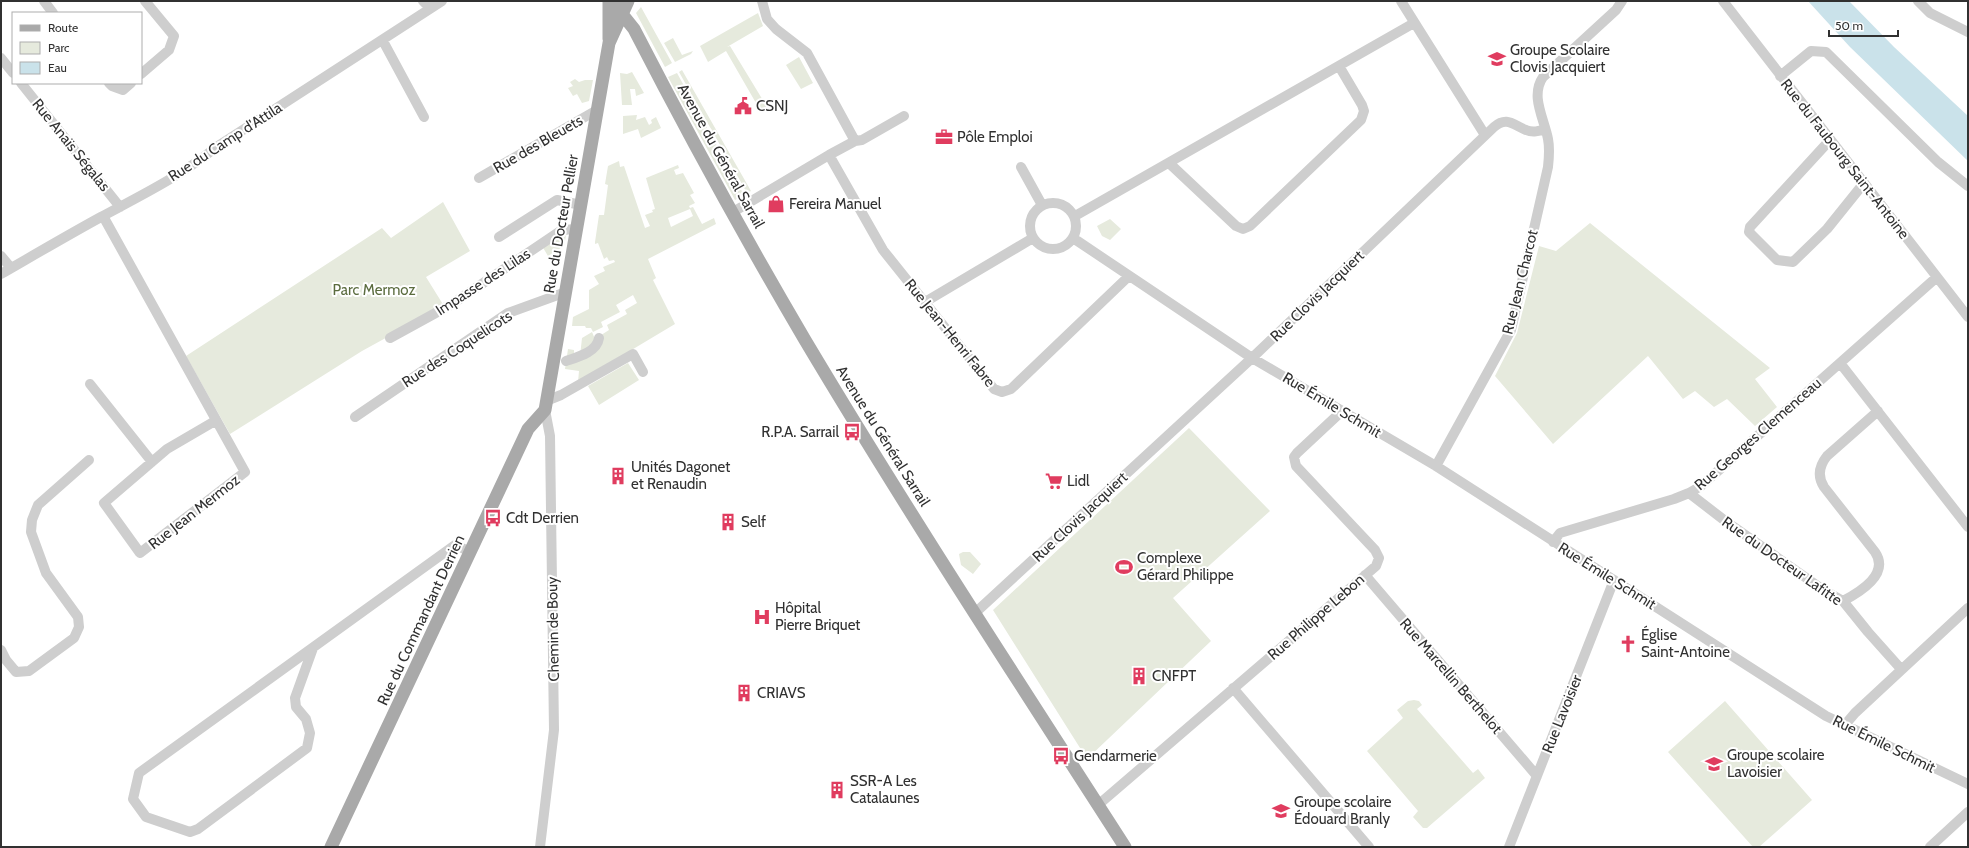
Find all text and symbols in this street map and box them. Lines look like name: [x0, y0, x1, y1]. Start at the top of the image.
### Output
legend: [12, 12, 142, 84]
scale bar: [1829, 12, 1898, 38]
text: 50 m: [1835, 18, 1863, 33]
text: Route: [48, 20, 78, 35]
text: Parc: [48, 40, 70, 55]
place label: Groupe Scolaire Clovis Jacquiert: [1510, 41, 1610, 76]
school or university icon: Groupe Scolaire Clovis Jacquiert: [1487, 49, 1507, 69]
text: Eau: [48, 60, 67, 75]
street label: Rue du Faubourg Saint-Antoine: [1777, 75, 1913, 243]
street label: Avenue du Général Sarrail: [674, 81, 768, 232]
street label: Rue Anaïs Ségalas: [28, 95, 114, 195]
public building icon: CSNJ: [733, 96, 753, 116]
place label: CSNJ: [756, 97, 788, 115]
street label: Rue du Camp d'Attila: [165, 98, 286, 185]
street label: Rue des Bleuets: [490, 111, 586, 177]
office icon: Pôle Emploi: [934, 127, 954, 147]
place label: Pôle Emploi: [957, 128, 1033, 146]
street label: Rue du Docteur Pellier: [540, 153, 582, 295]
shop icon: Fereira Manuel: [766, 194, 786, 214]
place label: Fereira Manuel: [789, 195, 882, 213]
street label: Rue Jean Charcot: [1498, 228, 1542, 336]
street label: Impasse des Lilas: [432, 245, 534, 319]
street label: Rue Clovis Jacquiert: [1266, 247, 1368, 345]
street label: Rue Jean-Henri Fabre: [901, 275, 999, 391]
park label: Parc Mermoz: [332, 281, 416, 299]
street label: Rue des Coquelicots: [399, 307, 515, 391]
street label: Avenue du Général Sarrail: [832, 362, 934, 510]
street label: Rue Émile Schmit: [1279, 368, 1385, 442]
street label: Rue Georges Clemenceau: [1691, 374, 1825, 494]
bus stop icon: R.P.A. Sarrail: [842, 422, 862, 442]
place label: R.P.A. Sarrail: [761, 423, 839, 441]
place label: Unités Dagonet et Renaudin: [631, 458, 730, 493]
building icon: Unités Dagonet et Renaudin: [608, 466, 628, 486]
street label: Rue Clovis Jacquiert: [1029, 468, 1131, 566]
street label: Rue Jean Mermoz: [145, 471, 243, 553]
supermarket icon: Lidl: [1044, 471, 1064, 491]
place label: Lidl: [1067, 472, 1090, 490]
bus stop icon: Cdt Derrien: [483, 508, 503, 528]
place label: Cdt Derrien: [506, 509, 579, 527]
building icon: Self: [718, 512, 738, 532]
place label: Self: [741, 513, 766, 531]
street label: Rue du Docteur Lafitte: [1719, 513, 1846, 609]
street label: Rue du Commandant Derrien: [374, 532, 468, 708]
street label: Rue Émile Schmit: [1555, 538, 1660, 613]
place label: Complexe Gérard Philippe: [1137, 549, 1234, 584]
sports icon: Complexe Gérard Philippe: [1114, 557, 1134, 577]
street label: Rue Philippe Lebon: [1264, 570, 1368, 664]
street label: Chemin de Bouy: [543, 576, 563, 682]
place label: Hôpital Pierre Briquet: [775, 599, 860, 634]
hospital icon: Hôpital Pierre Briquet: [752, 607, 772, 627]
street label: Rue Marcellin Berthelot: [1396, 615, 1506, 737]
place label: Église Saint-Antoine: [1641, 625, 1730, 661]
church icon: Église Saint-Antoine: [1618, 634, 1638, 654]
building icon: CNFPT: [1129, 666, 1149, 686]
place label: CNFPT: [1152, 667, 1196, 685]
street label: Rue Lavoisier: [1538, 672, 1586, 756]
building icon: CRIAVS: [734, 683, 754, 703]
place label: CRIAVS: [757, 684, 806, 702]
street label: Rue Émile Schmit: [1830, 710, 1939, 777]
bus stop icon: Gendarmerie: [1051, 746, 1071, 766]
place label: Groupe scolaire Lavoisier: [1727, 746, 1825, 781]
place label: Gendarmerie: [1074, 747, 1157, 765]
school or university icon: Groupe scolaire Lavoisier: [1704, 754, 1724, 774]
place label: SSR-A Les Catalaunes: [850, 772, 919, 807]
building icon: SSR-A Les Catalaunes: [827, 780, 847, 800]
place label: Groupe scolaire Édouard Branly: [1294, 793, 1392, 828]
school or university icon: Groupe scolaire Édouard Branly: [1271, 801, 1291, 821]

